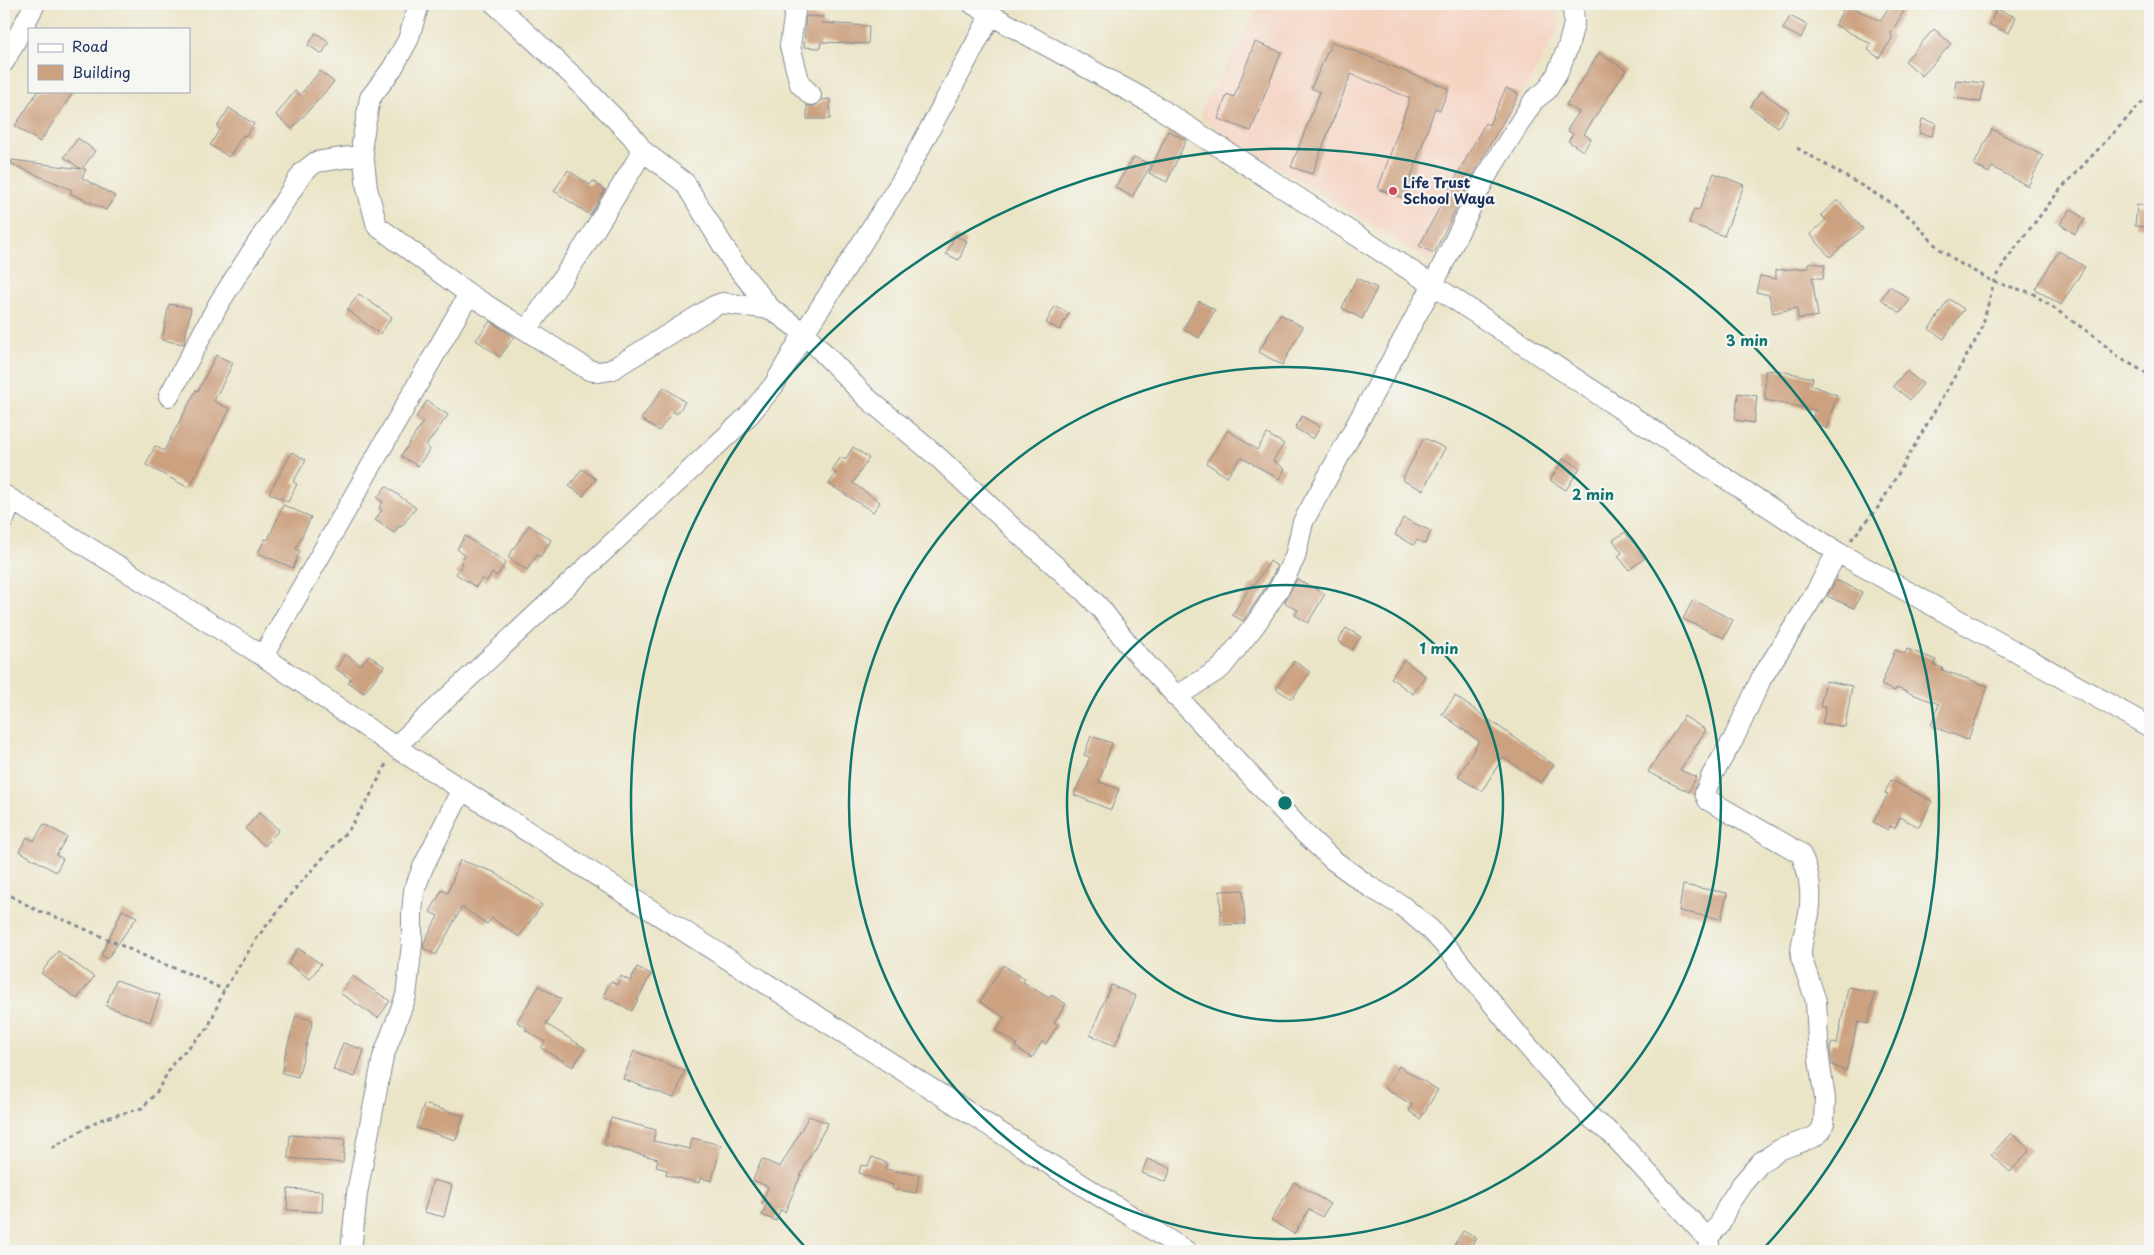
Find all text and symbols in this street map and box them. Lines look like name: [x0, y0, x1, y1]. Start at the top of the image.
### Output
legend: [28, 28, 190, 92]
text: Road: [72, 34, 108, 57]
text: Building: [72, 60, 131, 83]
place label: Life Trust School Waya: [1403, 172, 1495, 209]
marker: Life Trust School Waya: [1387, 185, 1399, 197]
text: 3 min: [1726, 328, 1768, 351]
text: 2 min: [1572, 482, 1614, 505]
text: 1 min: [1420, 636, 1458, 659]
centre of rings: [1276, 794, 1294, 812]

